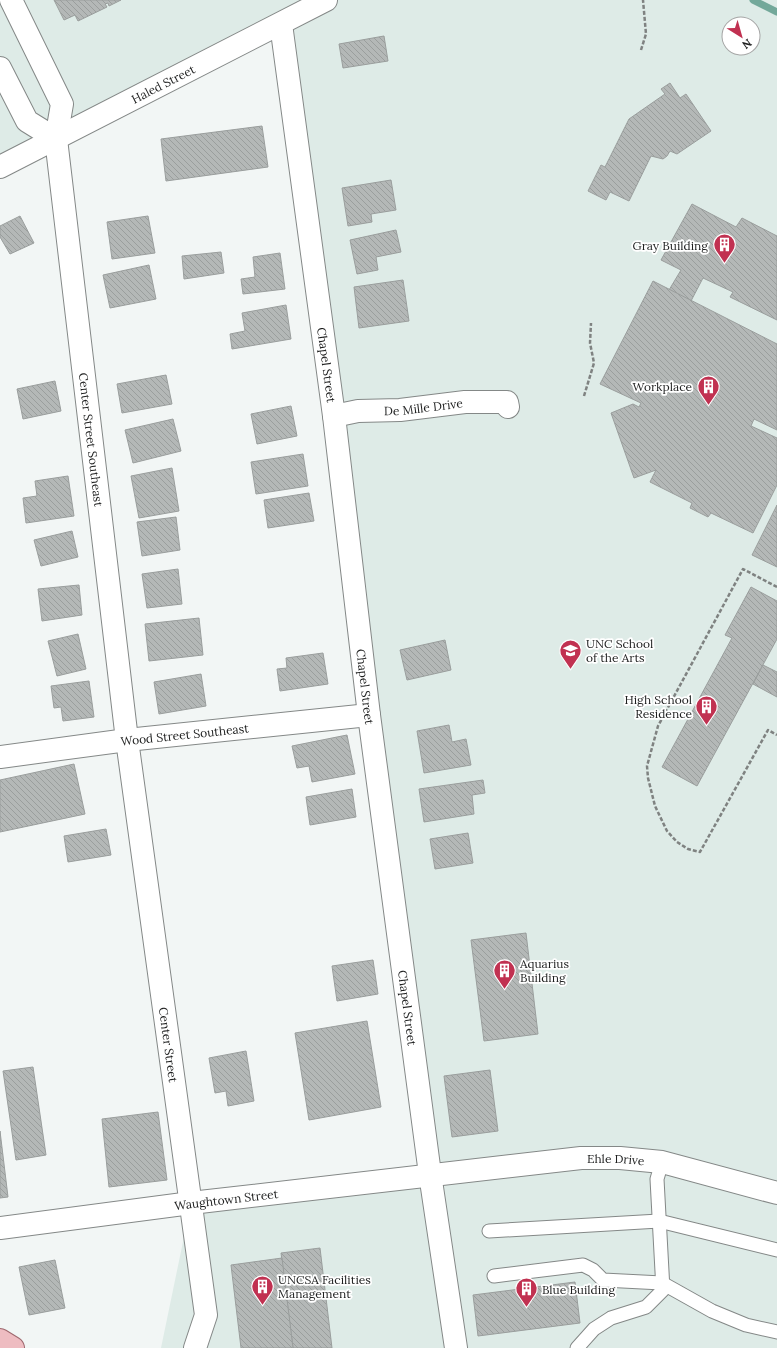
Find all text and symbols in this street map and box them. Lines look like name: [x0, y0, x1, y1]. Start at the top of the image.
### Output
north arrow: [721, 16, 761, 56]
text: N: [739, 36, 755, 52]
street label: Haled Street: [128, 61, 198, 106]
building icon: Gray Building: [711, 232, 737, 265]
place label: Gray Building: [633, 238, 708, 253]
street label: Chapel Street: [315, 326, 340, 404]
street label: Center Street Southeast: [76, 372, 107, 508]
building icon: Workplace: [695, 373, 721, 406]
place label: Workplace: [632, 379, 692, 394]
street label: De Mille Drive: [384, 395, 464, 418]
place label: UNC School of the Arts: [586, 636, 653, 665]
school or university icon: UNC School of the Arts: [558, 637, 584, 670]
street label: Chapel Street: [354, 648, 378, 726]
place label: High School Residence: [624, 692, 692, 721]
building icon: High School Residence: [694, 693, 720, 726]
street label: Wood Street Southeast: [119, 720, 250, 748]
place label: Aquarius Building: [519, 956, 570, 985]
building icon: Aquarius Building: [492, 957, 518, 990]
street label: Chapel Street: [395, 969, 420, 1047]
street label: Center Street: [156, 1006, 181, 1083]
street label: Ehle Drive: [587, 1151, 646, 1168]
street label: Waughtown Street: [173, 1185, 279, 1213]
place label: UNCSA Facilities Management: [278, 1272, 371, 1301]
building icon: UNCSA Facilities Management: [249, 1273, 275, 1306]
building icon: Blue Building: [513, 1276, 539, 1309]
place label: Blue Building: [542, 1282, 615, 1297]

